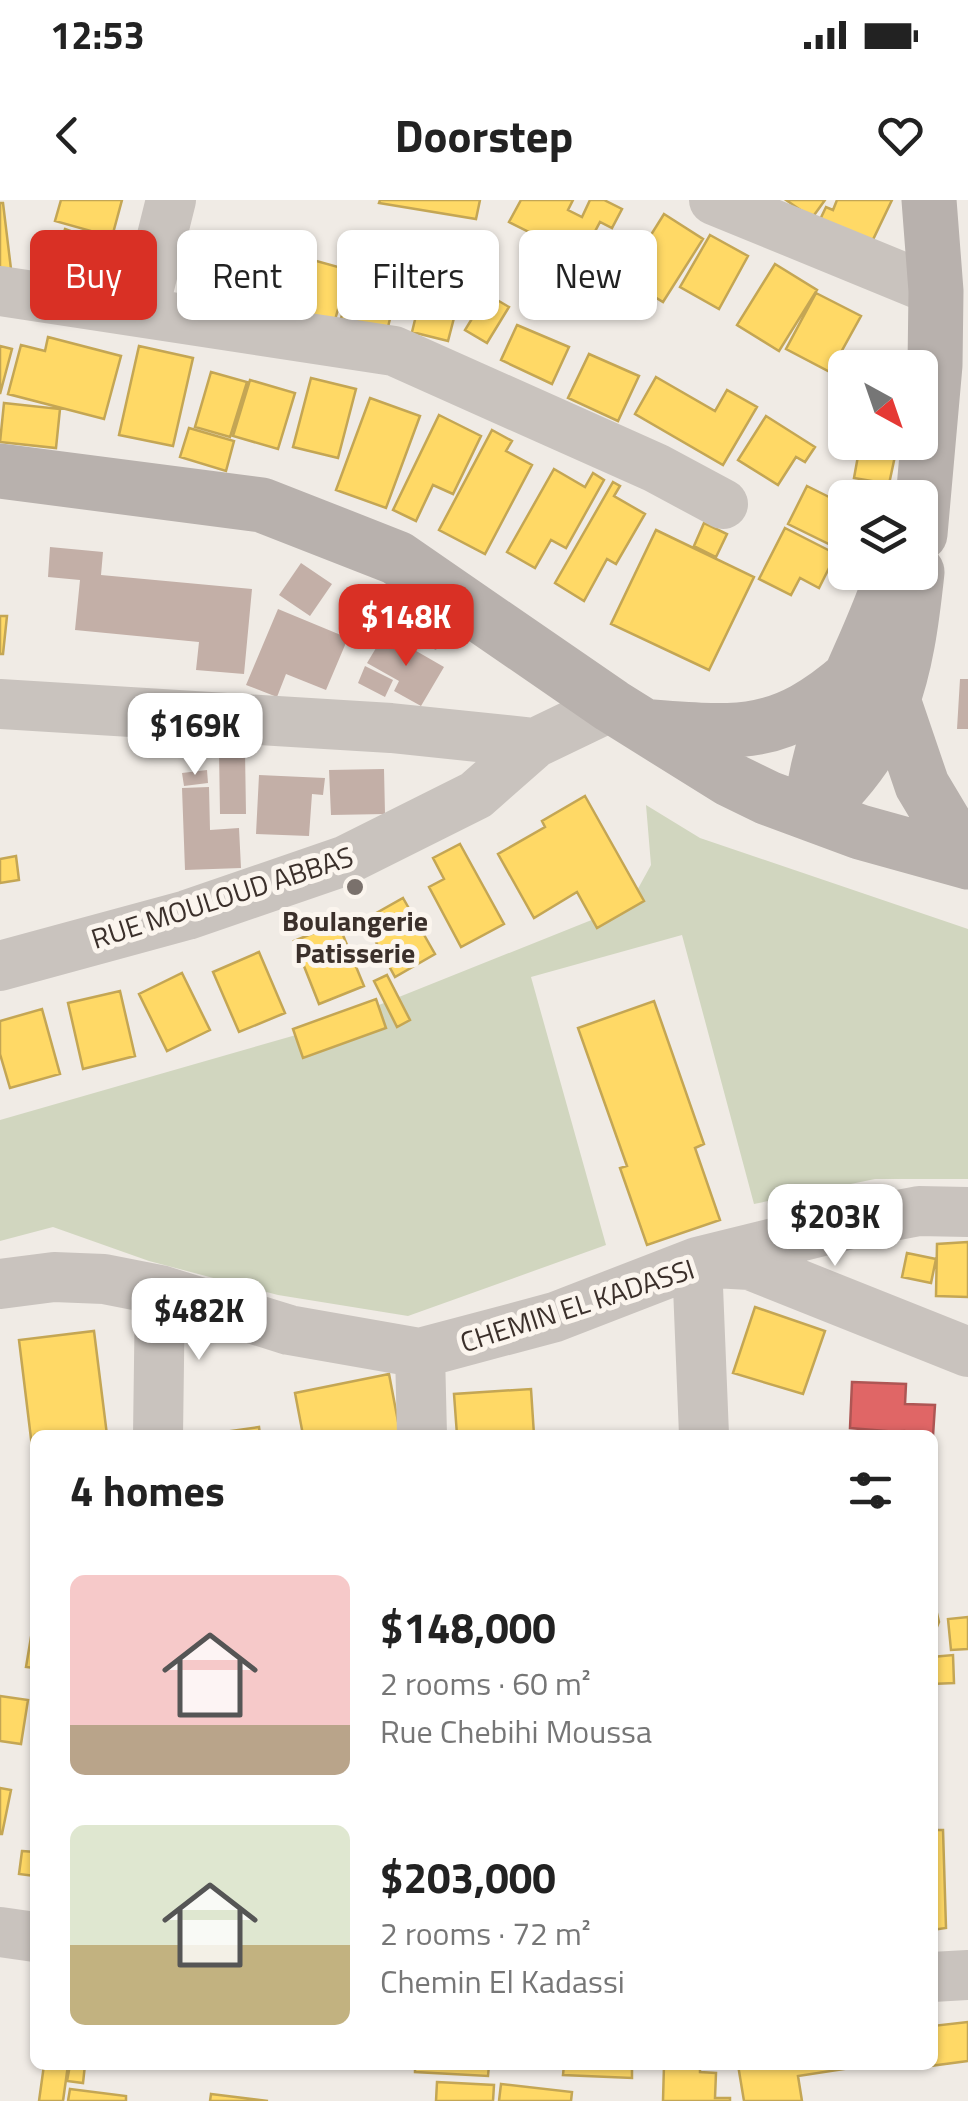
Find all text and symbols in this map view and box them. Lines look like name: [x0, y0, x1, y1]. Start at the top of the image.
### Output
text: 12:53: [50, 6, 145, 64]
text: Doorstep: [395, 101, 573, 169]
icon: back: [40, 108, 95, 163]
icon: heart: [873, 108, 928, 163]
chip: Buy: [30, 230, 157, 320]
chip: Rent: [177, 230, 317, 320]
chip: Filters: [337, 230, 499, 320]
chip: New: [519, 230, 657, 320]
north arrow: [828, 350, 938, 460]
map controls: [828, 350, 938, 590]
button: layers: [828, 480, 938, 590]
pin: $148K: [336, 584, 476, 669]
text: $148K: [361, 592, 451, 640]
pin: $169K: [125, 693, 265, 778]
text: $169K: [150, 701, 240, 749]
street label: RUE MOULOUD ABBAS: [85, 834, 359, 960]
marker: Boulangerie Patisserie: [344, 876, 366, 898]
place label: Boulangerie Patisserie: [282, 899, 428, 974]
pin: $203K: [765, 1184, 905, 1269]
text: $203K: [790, 1192, 880, 1240]
street label: CHEMIN EL KADASSI: [454, 1247, 700, 1363]
pin: $482K: [129, 1278, 269, 1363]
text: $482K: [154, 1286, 244, 1334]
text: 4 homes: [70, 1458, 225, 1522]
icon: filters: [843, 1463, 898, 1518]
text: $148,000: [380, 1595, 556, 1659]
icon: home: [150, 1615, 270, 1735]
text: 2 rooms · 60 m²: [380, 1659, 591, 1707]
text: Rue Chebihi Moussa: [380, 1707, 652, 1755]
text: $203,000: [380, 1845, 556, 1909]
icon: home: [150, 1865, 270, 1985]
text: 2 rooms · 72 m²: [380, 1909, 591, 1957]
text: Chemin El Kadassi: [380, 1957, 625, 2005]

